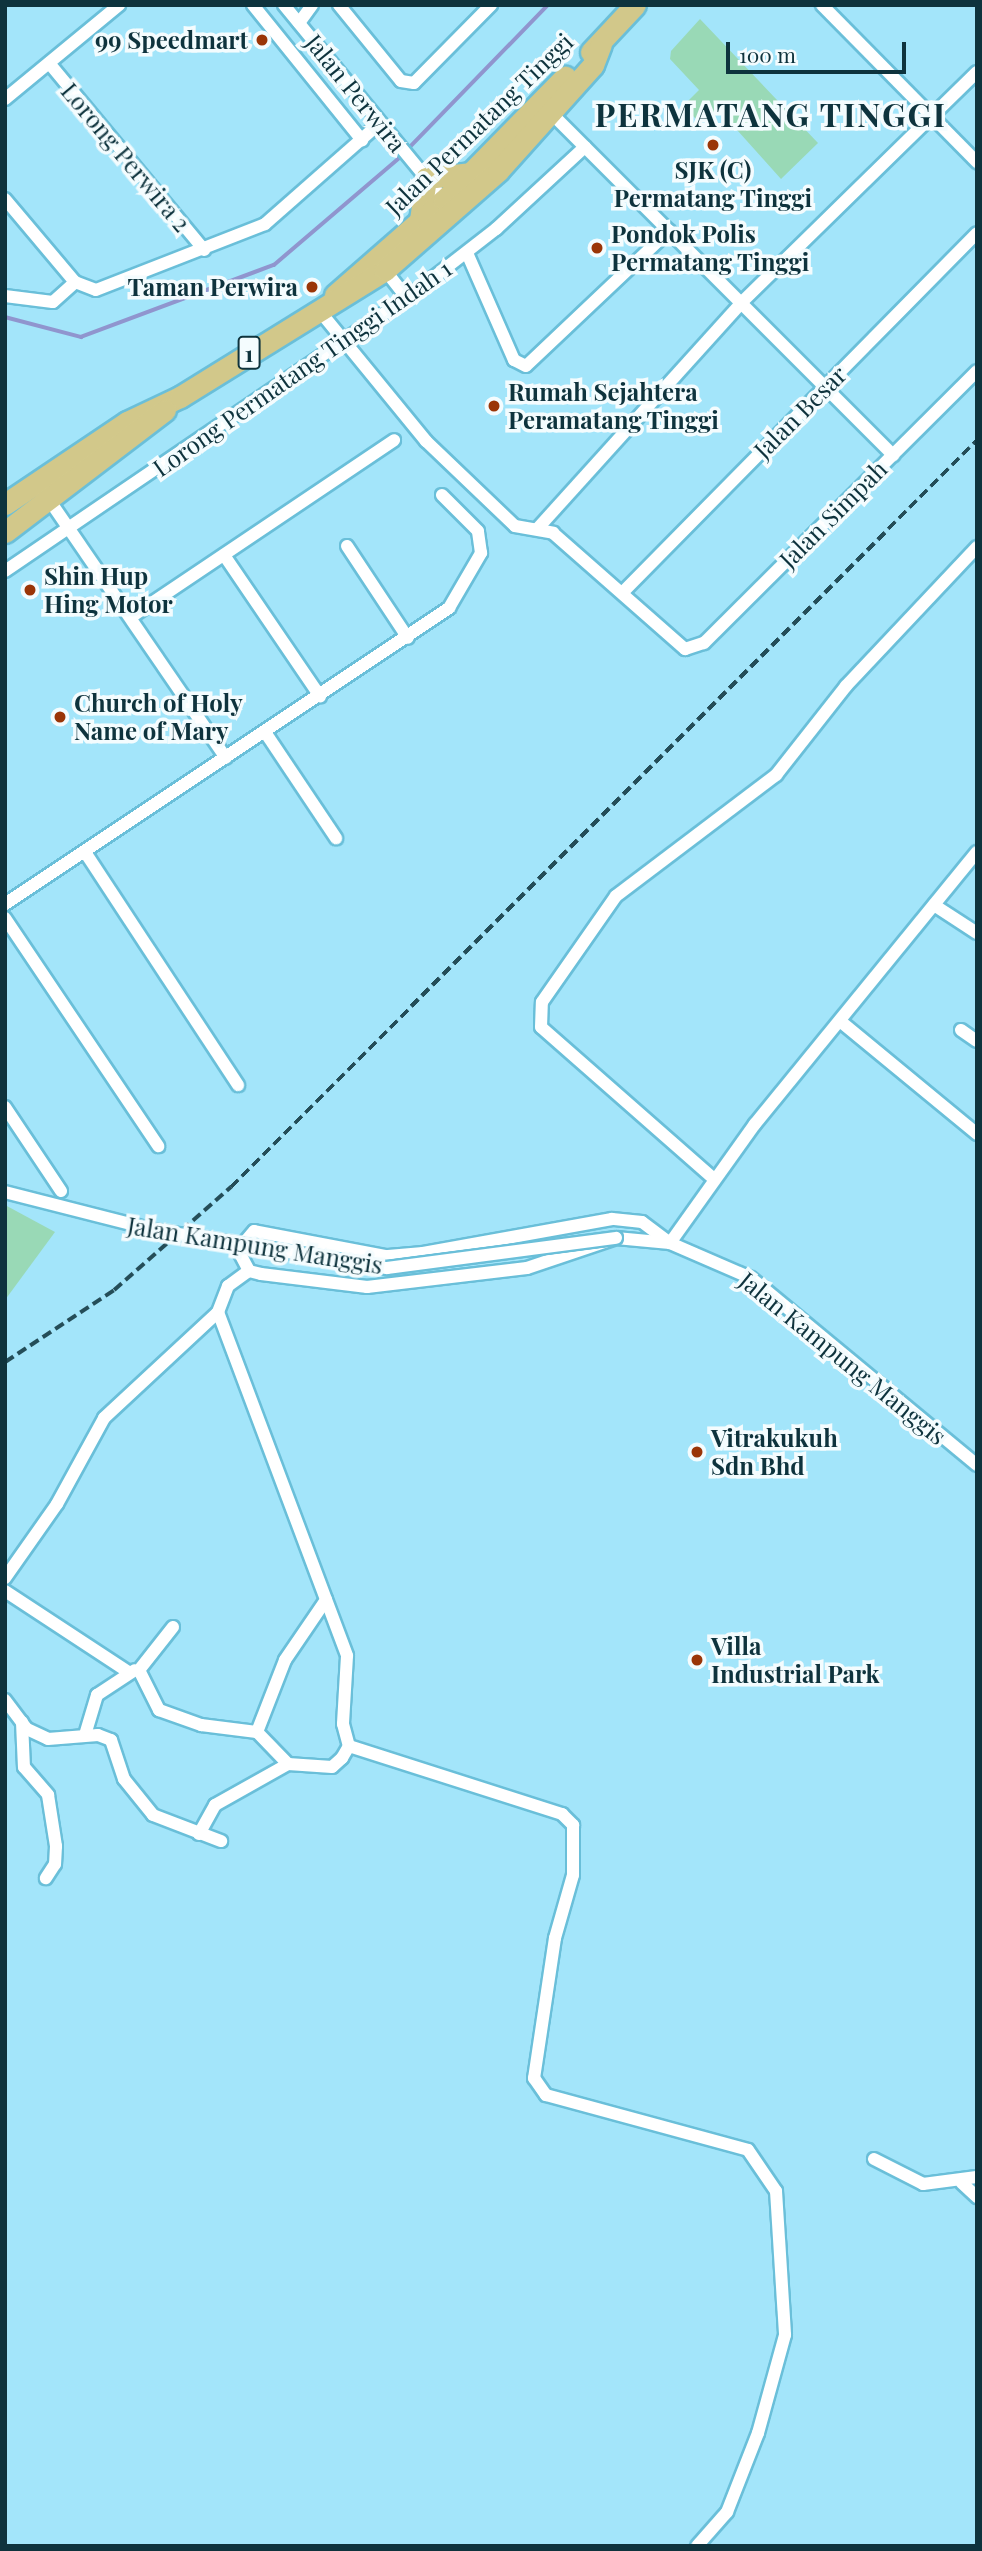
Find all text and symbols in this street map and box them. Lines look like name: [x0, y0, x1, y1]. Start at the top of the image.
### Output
place label: 99 Speedmart: [95, 26, 248, 54]
street label: Jalan Permatang Tinggi: [379, 27, 579, 221]
street label: Jalan Perwira: [300, 28, 412, 158]
scale bar: [730, 28, 910, 72]
marker: 99 Speedmart: [254, 32, 270, 48]
text: 100 m: [739, 40, 796, 68]
street label: Lorong Perwira 2: [55, 77, 197, 237]
district label: PERMATANG TINGGI: [596, 95, 946, 133]
marker: SJK (C) Permatang Tinggi: [705, 137, 721, 153]
place label: SJK (C) Permatang Tinggi: [614, 156, 812, 212]
place label: Pondok Polis Permatang Tinggi: [611, 220, 810, 276]
marker: Pondok Polis Permatang Tinggi: [589, 240, 605, 256]
street label: Lorong Permatang Tinggi Indah 1: [147, 254, 457, 482]
place label: Taman Perwira: [127, 273, 298, 301]
marker: Taman Perwira: [304, 279, 320, 295]
road number: 1: [237, 334, 261, 372]
street label: Jalan Besar: [748, 360, 852, 464]
place label: Rumah Sejahtera Peramatang Tinggi: [508, 378, 719, 434]
marker: Rumah Sejahtera Peramatang Tinggi: [486, 398, 502, 414]
street label: Jalan Simpah: [773, 454, 893, 574]
place label: Shin Hup Hing Motor: [44, 562, 173, 618]
marker: Shin Hup Hing Motor: [22, 582, 38, 598]
place label: Church of Holy Name of Mary: [74, 689, 243, 745]
marker: Church of Holy Name of Mary: [52, 709, 68, 725]
street label: Jalan Kampung Manggis: [125, 1211, 385, 1279]
street label: Jalan Kampung Manggis: [734, 1266, 952, 1450]
place label: Vitrakukuh Sdn Bhd: [711, 1424, 838, 1480]
marker: Vitrakukuh Sdn Bhd: [689, 1444, 705, 1460]
place label: Villa Industrial Park: [711, 1632, 880, 1688]
marker: Villa Industrial Park: [689, 1652, 705, 1668]

